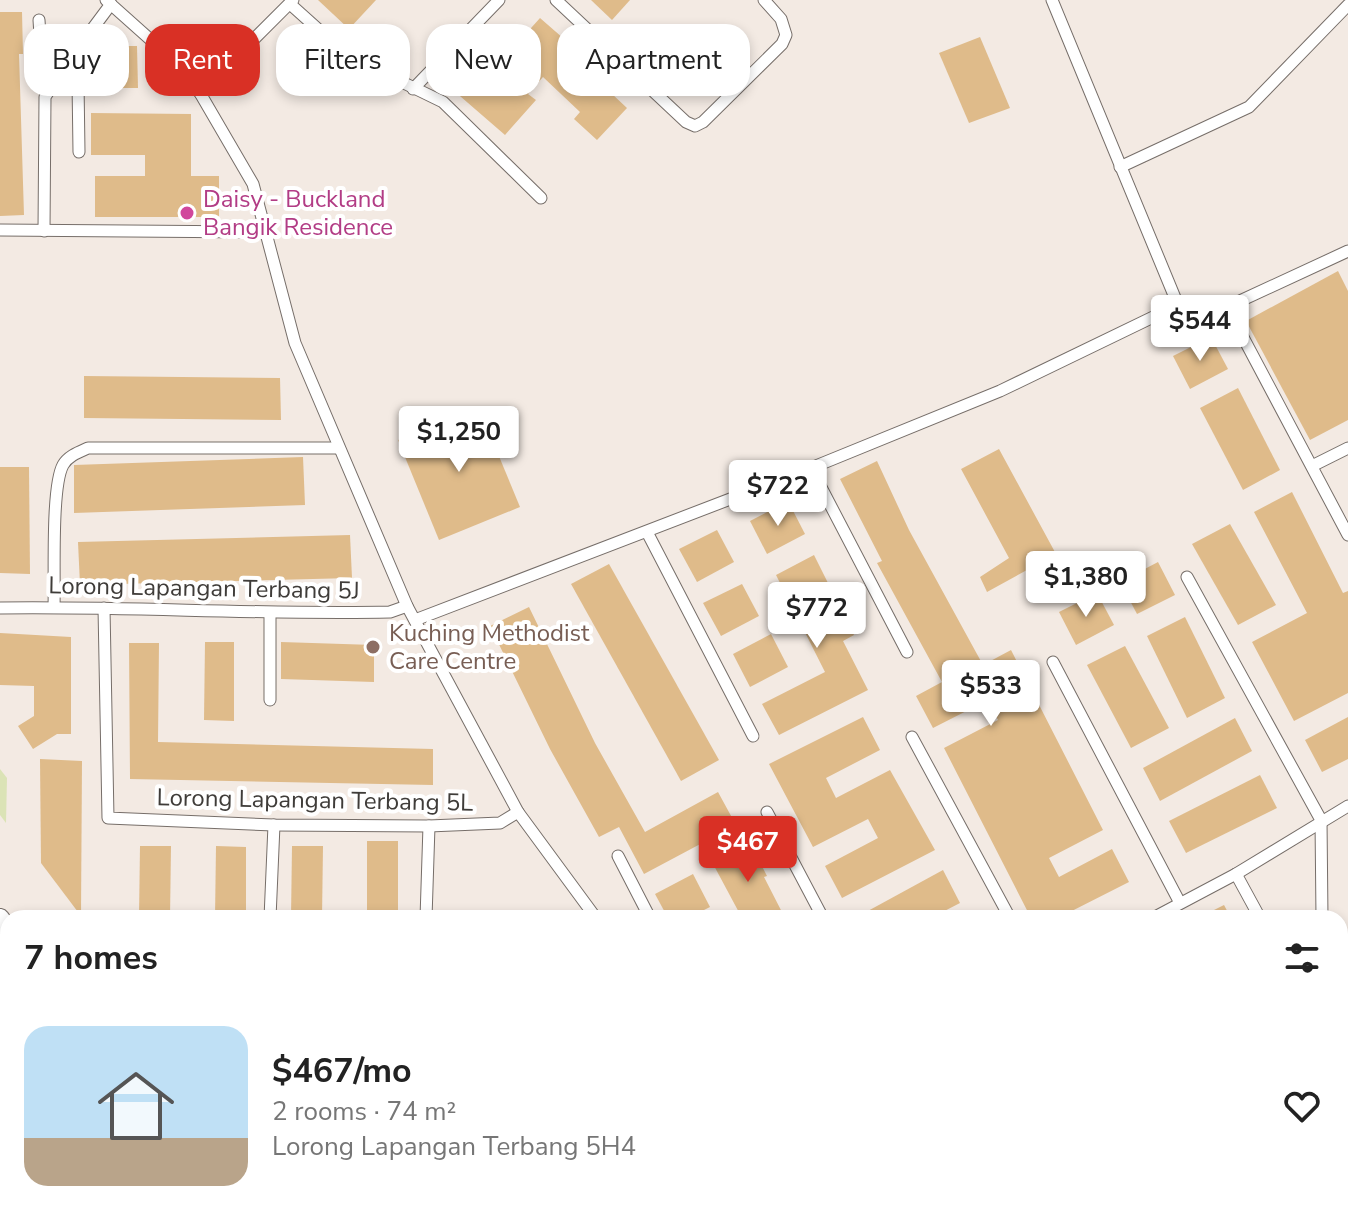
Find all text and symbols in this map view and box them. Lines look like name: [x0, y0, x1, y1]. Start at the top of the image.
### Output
chip: Buy: [24, 24, 129, 96]
chip: Rent: [145, 24, 260, 96]
chip: Filters: [276, 24, 410, 96]
chip: New: [426, 24, 541, 96]
chip: Apartment: [557, 24, 750, 96]
place label: Daisy - Buckland Bangik Residence: [203, 183, 393, 243]
marker: Daisy - Buckland Bangik Residence: [178, 204, 196, 222]
pin: $544: [1153, 295, 1247, 363]
text: $544: [1169, 303, 1231, 338]
pin: $1,250: [394, 406, 524, 474]
text: $1,250: [417, 414, 501, 449]
pin: $722: [731, 460, 825, 528]
text: $722: [747, 468, 809, 503]
pin: $1,380: [1021, 551, 1151, 619]
text: $1,380: [1044, 559, 1128, 594]
street label: Lorong Lapangan Terbang 5J: [48, 569, 360, 607]
pin: $772: [770, 582, 864, 650]
text: $772: [786, 590, 848, 625]
place label: Kuching Methodist Care Centre: [389, 617, 590, 677]
marker: Kuching Methodist Care Centre: [364, 638, 382, 656]
pin: $533: [944, 660, 1038, 728]
text: $533: [960, 668, 1022, 703]
street label: Lorong Lapangan Terbang 5L: [156, 781, 474, 819]
pin: $467: [701, 816, 795, 884]
text: $467: [717, 824, 779, 859]
text: 7 homes: [24, 935, 158, 981]
icon: filters: [1280, 936, 1324, 980]
text: $467/mo: [272, 1048, 412, 1094]
icon: home: [88, 1058, 184, 1154]
icon: heart: [1280, 1084, 1324, 1128]
text: 2 rooms · 74 m²: [272, 1094, 456, 1129]
text: Lorong Lapangan Terbang 5H4: [272, 1129, 636, 1164]

